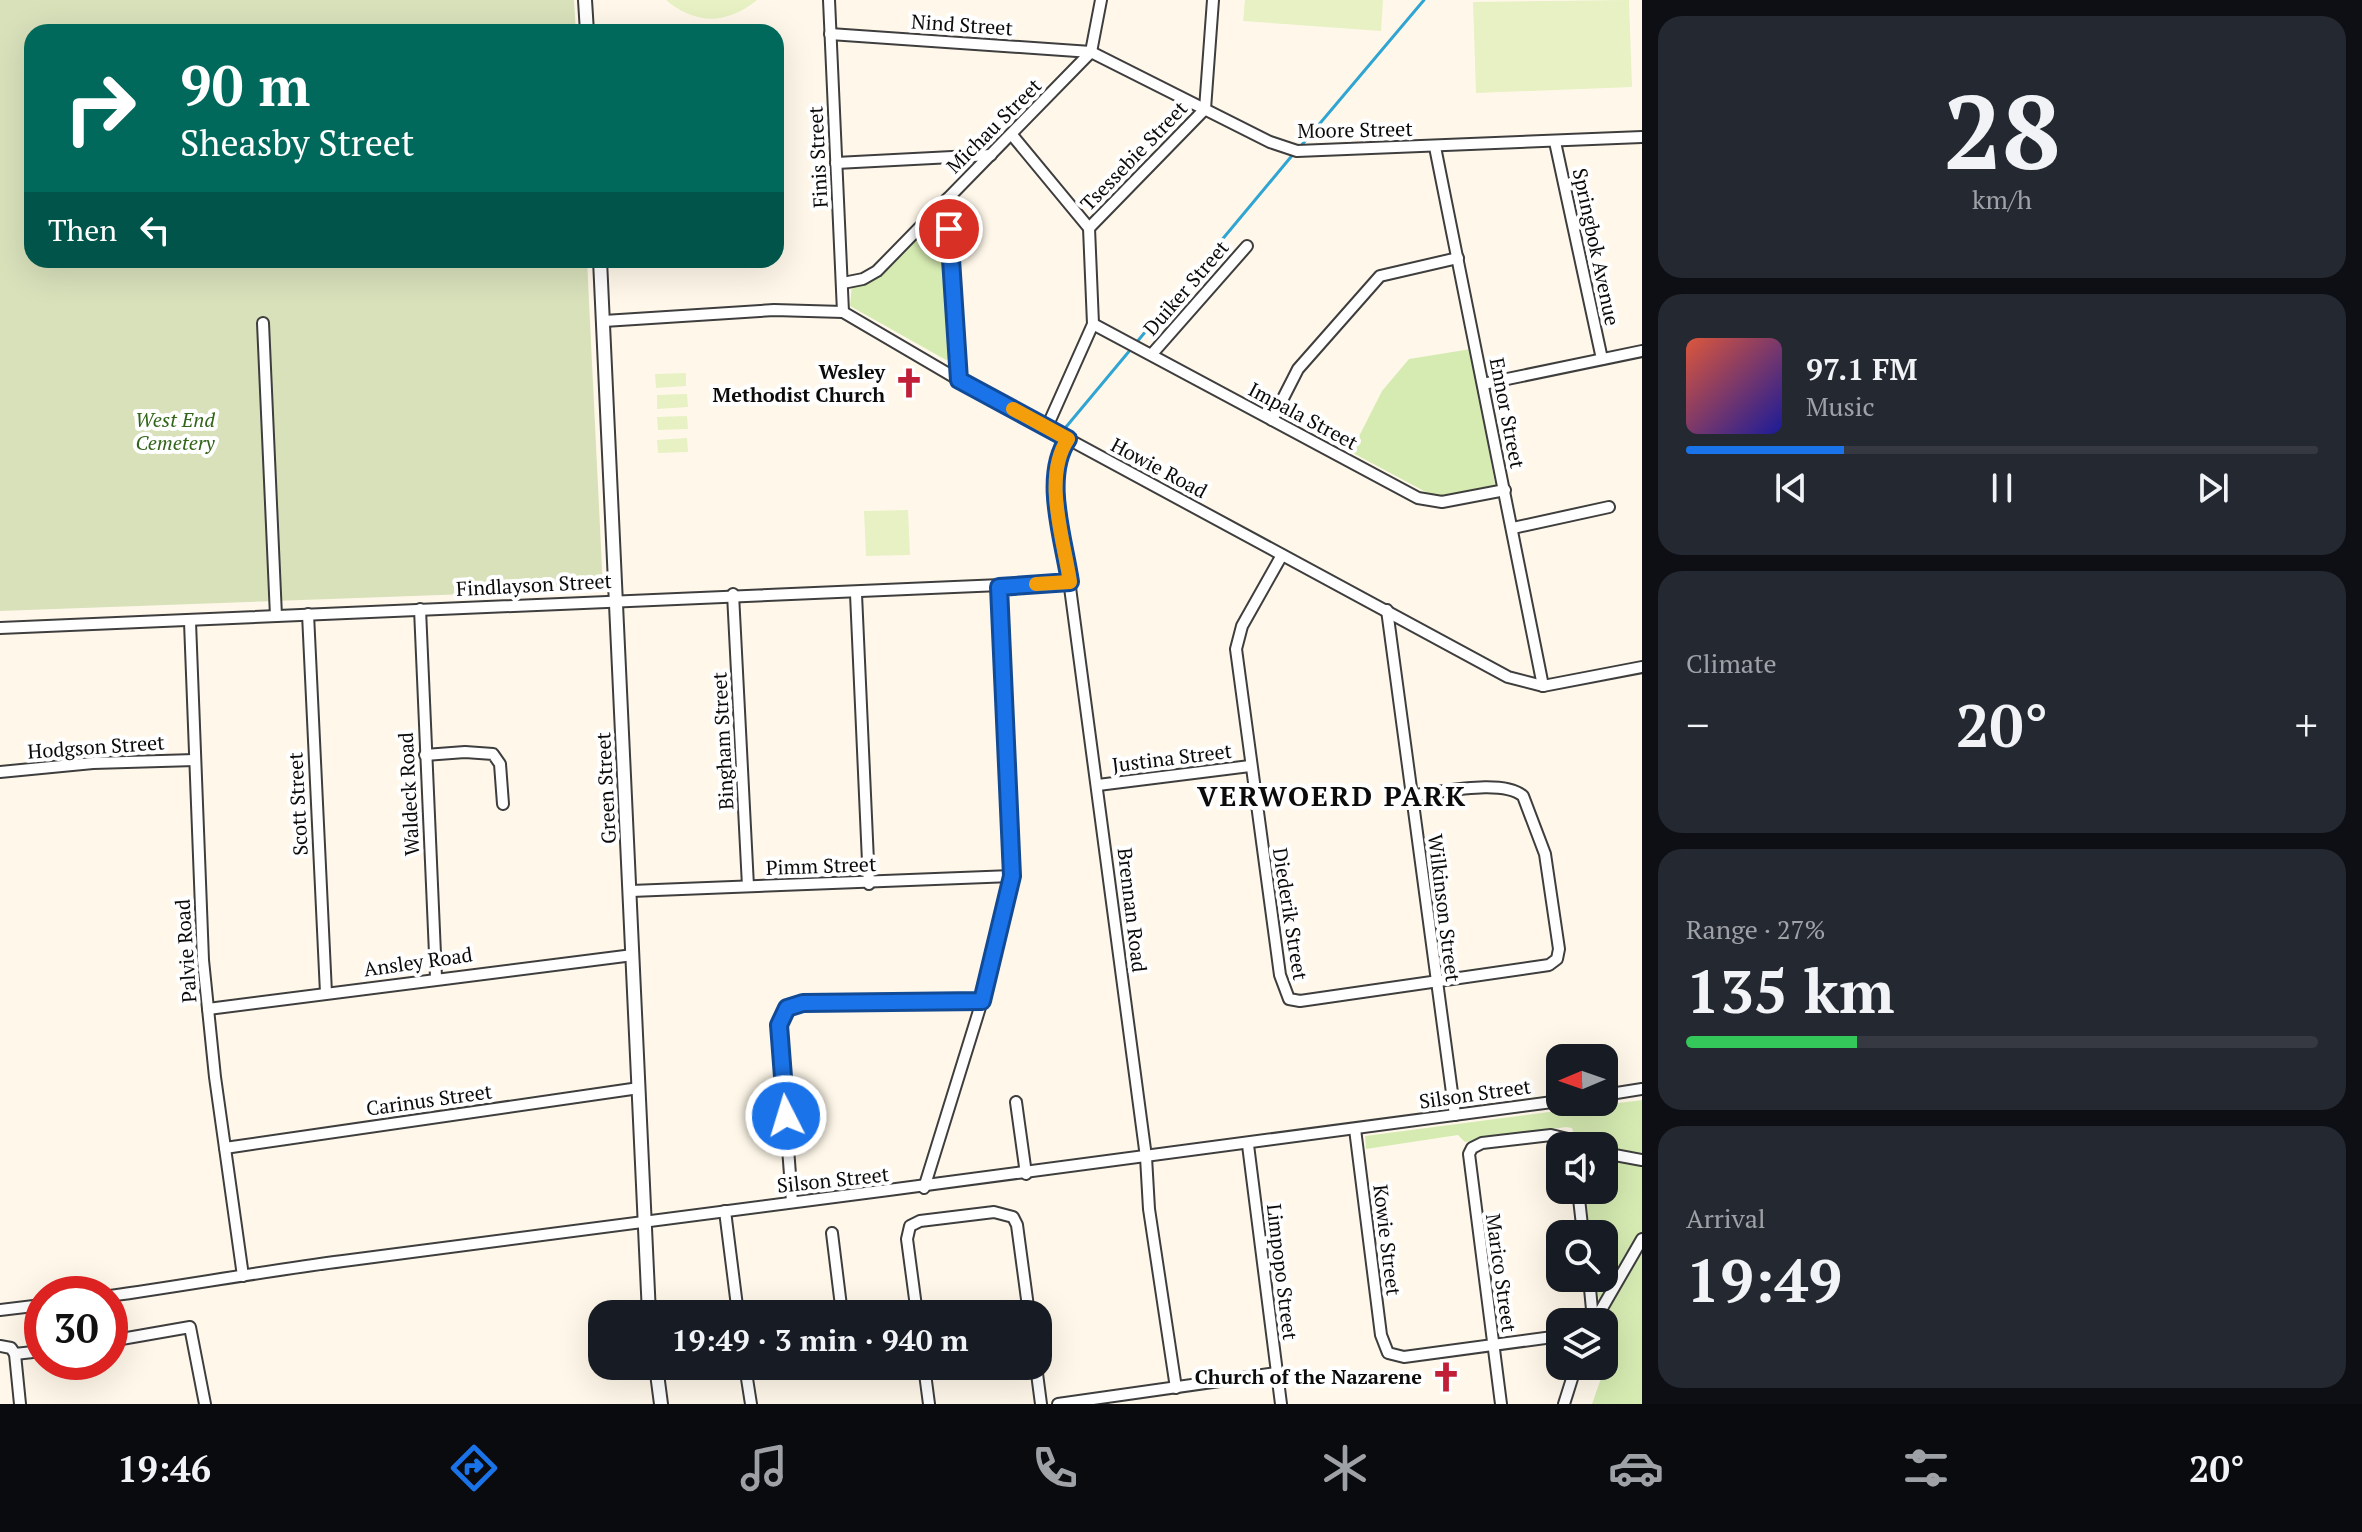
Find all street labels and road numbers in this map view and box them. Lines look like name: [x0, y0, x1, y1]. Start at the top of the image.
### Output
street label: Nind Street: [910, 7, 1014, 42]
street label: Michau Street: [940, 72, 1048, 179]
street label: Tsessebie Street: [1074, 94, 1193, 216]
street label: Finis Street: [801, 105, 834, 209]
street label: Moore Street: [1297, 115, 1414, 144]
street label: Springbok Avenue: [1567, 166, 1626, 328]
street label: Duiker Street: [1137, 234, 1235, 341]
street label: Ennor Street: [1484, 355, 1532, 471]
street label: Impala Street: [1244, 375, 1363, 456]
street label: Howie Road: [1106, 431, 1212, 504]
street label: Findlayson Street: [455, 567, 613, 602]
street label: Bingham Street: [705, 671, 740, 811]
street label: Hodgson Street: [27, 728, 166, 765]
street label: Green Street: [589, 731, 622, 844]
street label: Waldeck Road: [392, 732, 425, 857]
street label: Justina Street: [1110, 737, 1234, 778]
street label: Scott Street: [281, 751, 314, 856]
street label: Wilkinson Street: [1422, 832, 1467, 984]
street label: Brennan Road: [1111, 846, 1154, 974]
street label: Diederik Street: [1267, 846, 1314, 983]
street label: Pimm Street: [765, 850, 877, 881]
street label: Palvie Road: [168, 898, 203, 1004]
street label: Ansley Road: [362, 941, 474, 982]
street label: Silson Street: [1417, 1072, 1533, 1115]
street label: Carinus Street: [364, 1077, 494, 1122]
street label: Silson Street: [776, 1160, 891, 1199]
street label: Kowie Street: [1367, 1183, 1408, 1298]
street label: Limpopo Street: [1261, 1202, 1304, 1342]
street label: Marico Street: [1480, 1212, 1523, 1334]

